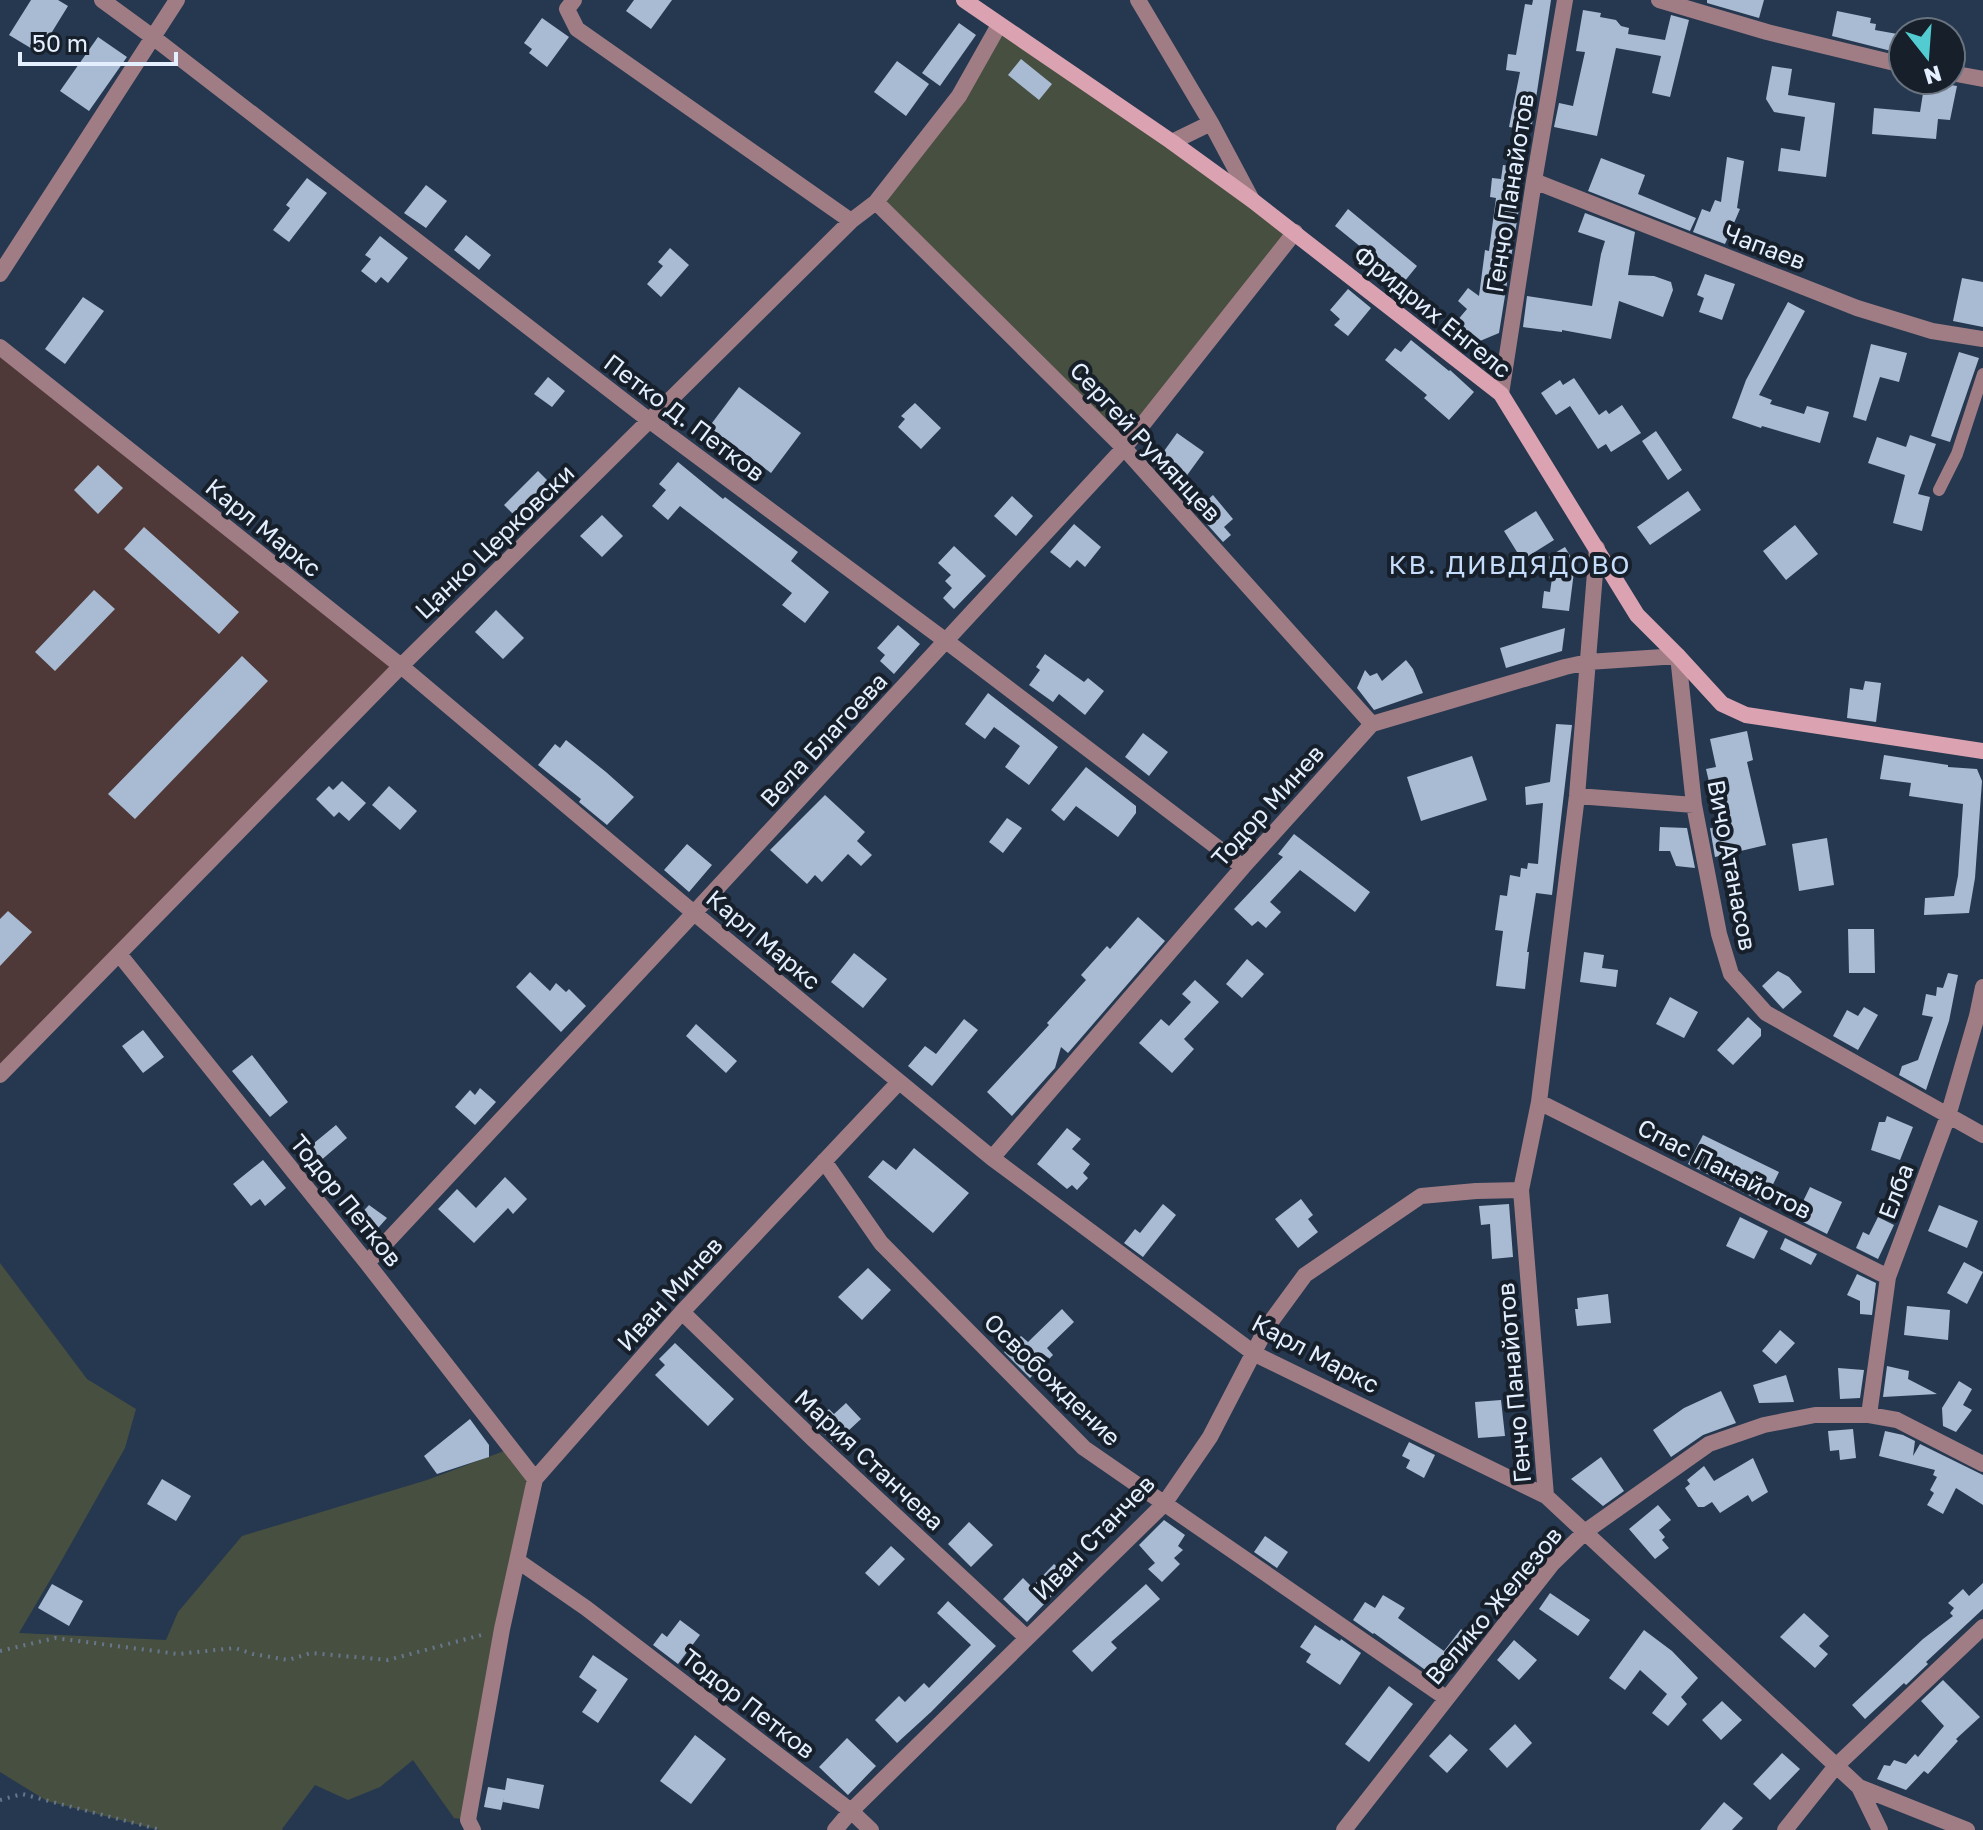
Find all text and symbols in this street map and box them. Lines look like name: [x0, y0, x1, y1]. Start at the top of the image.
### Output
scale bar: [20, 16, 176, 66]
north arrow: [1887, 16, 1967, 96]
text: 50 m: [32, 28, 88, 57]
text: N: [1921, 60, 1945, 91]
street label: Генчо Панайотов: [1479, 91, 1539, 295]
street label: Чапаев: [1720, 217, 1810, 275]
street label: Фридрих Енгелс: [1348, 239, 1518, 383]
street label: Петко Д. Петков: [599, 347, 771, 487]
street label: Сергей Румянцев: [1064, 355, 1228, 527]
street label: Цанко Церковски: [408, 458, 580, 624]
street label: Карл Маркс: [200, 472, 328, 582]
district label: КВ. ДИВДЯДОВО: [1388, 549, 1632, 580]
street label: Вела Благоева: [753, 666, 893, 812]
street label: Тодор Минев: [1205, 738, 1329, 872]
street label: Вичо Атанасов: [1702, 777, 1764, 953]
street label: Карл Маркс: [701, 883, 827, 995]
street label: Спас Панайотов: [1633, 1112, 1817, 1224]
street label: Тодор Петков: [285, 1128, 409, 1272]
street label: Елба: [1871, 1159, 1919, 1223]
street label: Иван Минев: [610, 1230, 728, 1356]
street label: Генчо Панайотов: [1490, 1282, 1536, 1484]
street label: Освобождение: [979, 1307, 1127, 1451]
street label: Карл Маркс: [1247, 1307, 1385, 1399]
street label: Мария Станчева: [789, 1382, 951, 1536]
street label: Иван Станчев: [1026, 1468, 1160, 1606]
street label: Велико Железов: [1419, 1520, 1567, 1690]
street label: Тодор Петков: [677, 1642, 821, 1764]

